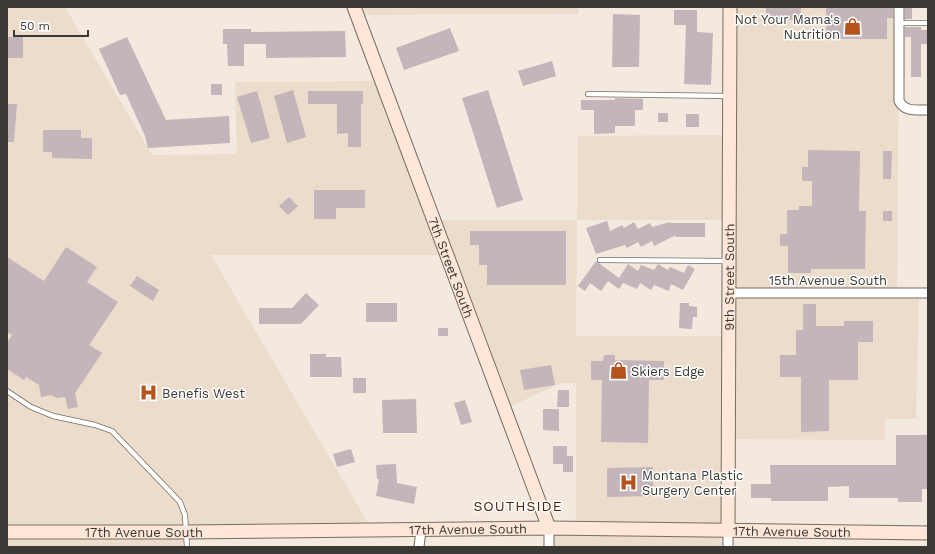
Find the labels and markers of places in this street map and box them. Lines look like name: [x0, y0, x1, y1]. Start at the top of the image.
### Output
place label: Not Your Mama's Nutrition: [735, 12, 840, 42]
shop icon: Not Your Mama's Nutrition: [843, 16, 863, 36]
shop icon: Skiers Edge: [608, 361, 628, 381]
place label: Skiers Edge: [631, 364, 705, 379]
hospital icon: Benefis West: [139, 383, 159, 403]
place label: Benefis West: [162, 386, 245, 401]
place label: Montana Plastic Surgery Center: [642, 468, 743, 498]
hospital icon: Montana Plastic Surgery Center: [619, 472, 639, 492]

